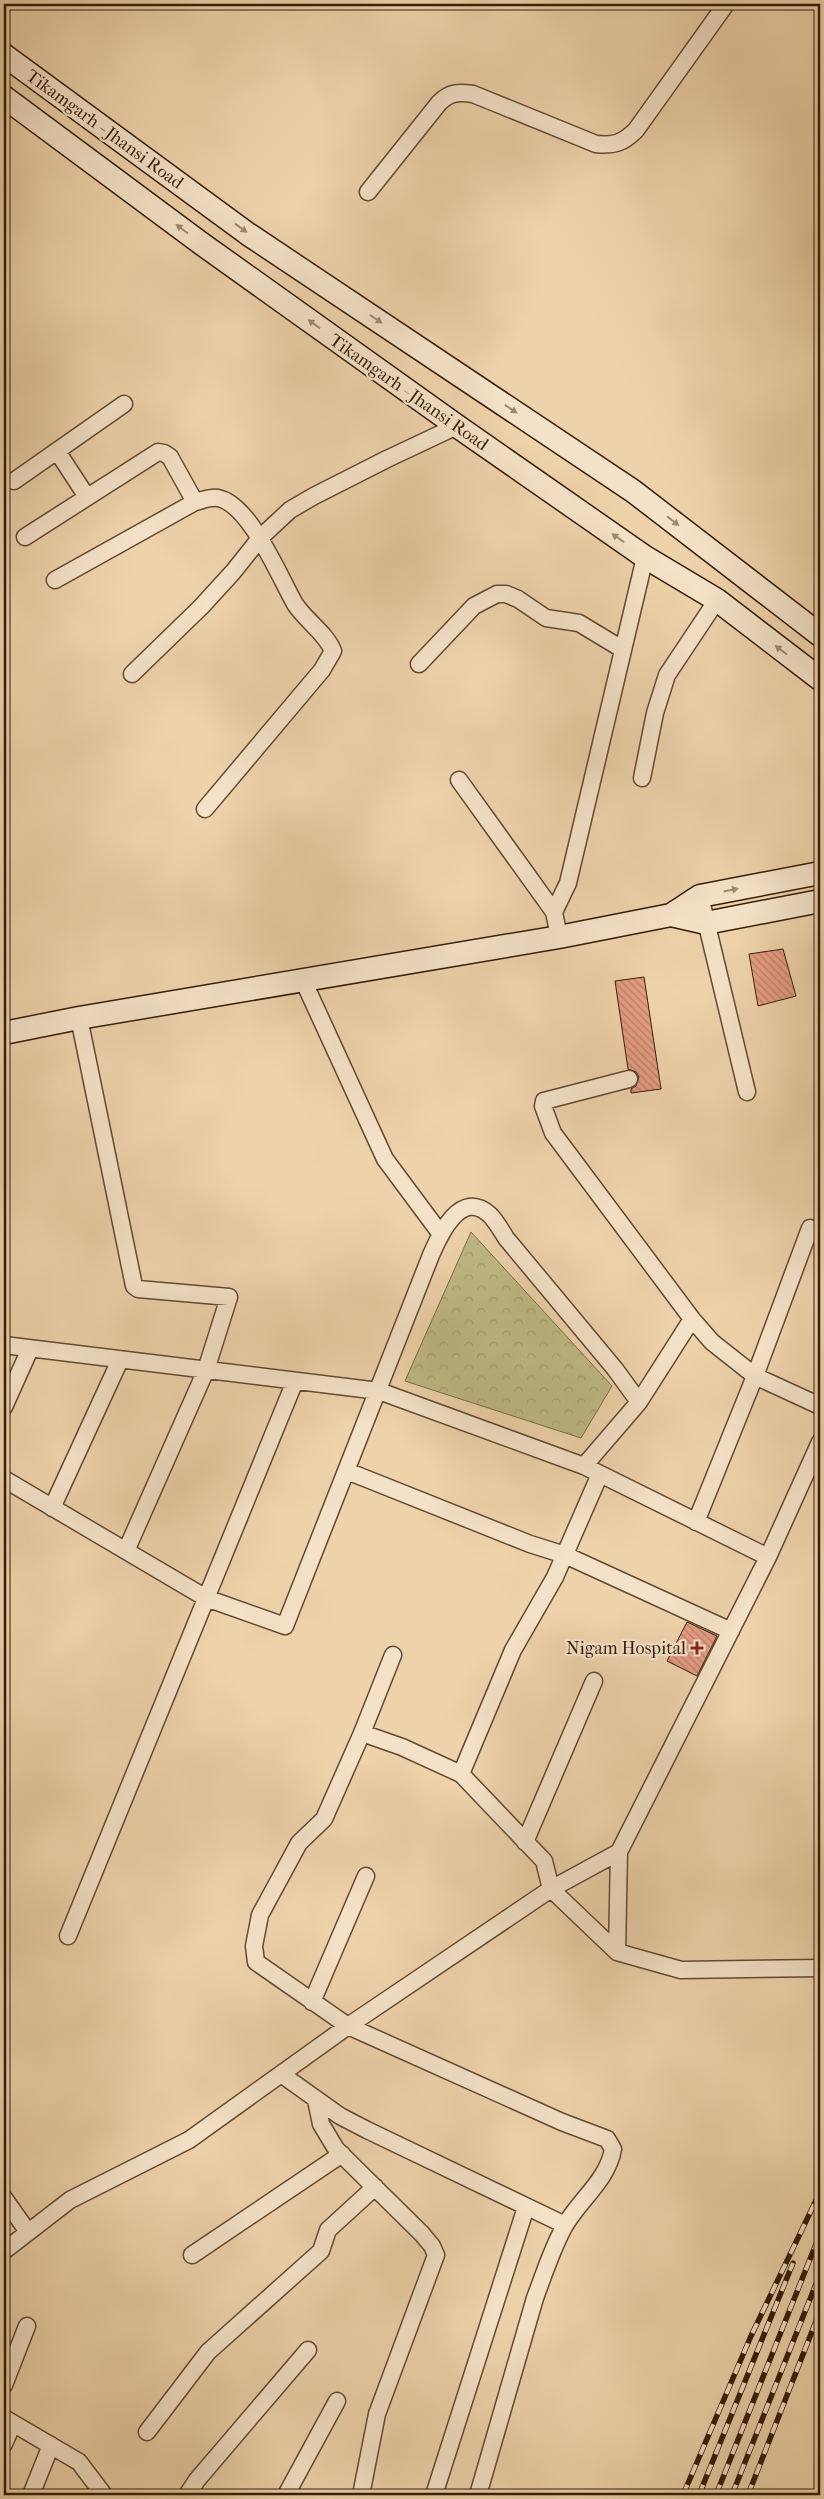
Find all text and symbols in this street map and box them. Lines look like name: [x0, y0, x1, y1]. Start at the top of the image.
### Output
street label: Tikamgarh - Jhansi Road: [22, 65, 188, 194]
one-way arrow: [234, 223, 248, 233]
one-way arrow: [175, 224, 189, 234]
one-way arrow: [369, 314, 382, 324]
one-way arrow: [307, 319, 321, 329]
street label: Tikamgarh - Jhansi Road: [325, 330, 492, 455]
one-way arrow: [504, 404, 518, 414]
one-way arrow: [666, 516, 679, 527]
one-way arrow: [612, 533, 625, 543]
one-way arrow: [775, 644, 788, 655]
one-way arrow: [723, 885, 739, 893]
place label: Nigam Hospital: [566, 1638, 686, 1659]
marker: Nigam Hospital: [690, 1641, 704, 1655]

